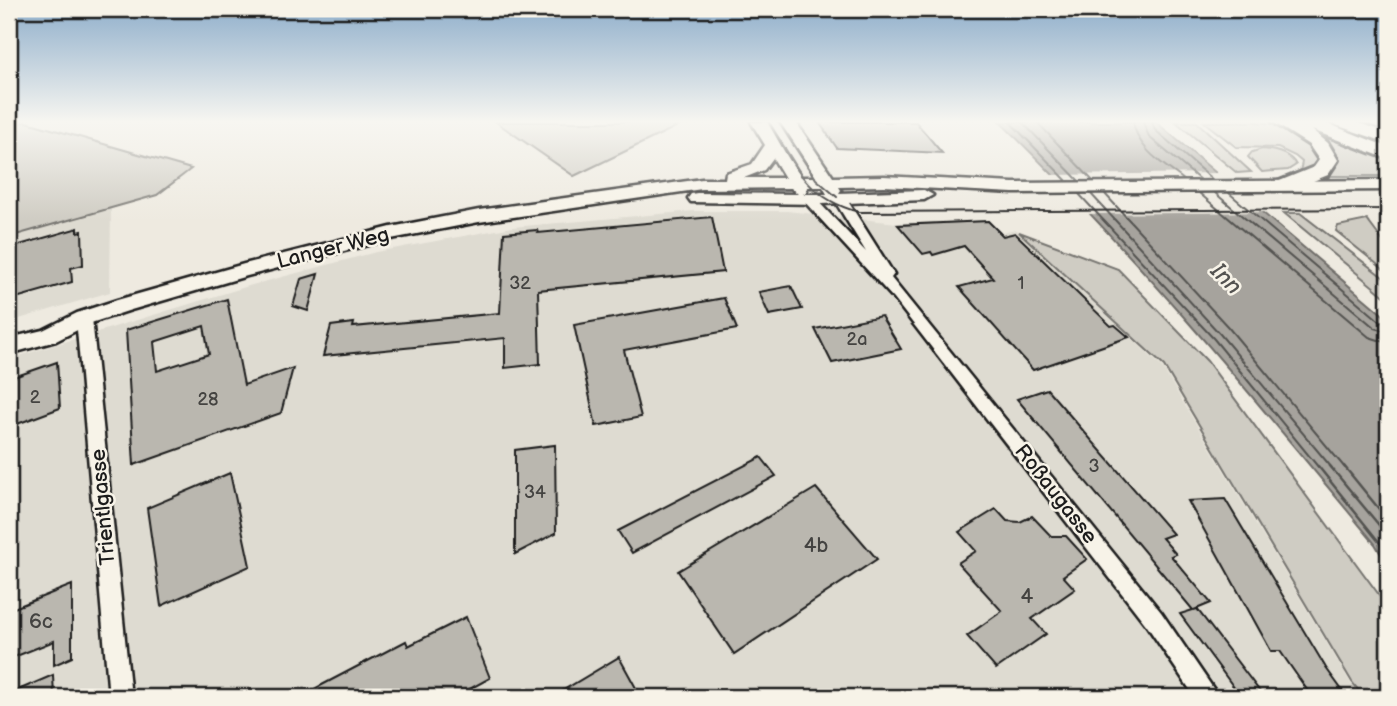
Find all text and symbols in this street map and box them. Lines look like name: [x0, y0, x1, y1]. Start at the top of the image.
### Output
street label: Langer Weg: [274, 222, 392, 274]
water label: Inn: [1204, 257, 1248, 301]
house number: 32: [509, 273, 531, 294]
house number: 1: [1018, 273, 1024, 294]
house number: 2a: [847, 329, 867, 350]
house number: 2: [30, 387, 41, 408]
house number: 28: [197, 389, 219, 410]
street label: Roßaugasse: [1009, 439, 1103, 549]
street label: Trientlgasse: [85, 448, 121, 566]
house number: 3: [1088, 456, 1100, 477]
house number: 34: [524, 482, 546, 503]
house number: 4b: [804, 533, 828, 558]
house number: 4: [1021, 584, 1034, 609]
house number: 6c: [29, 609, 53, 634]

